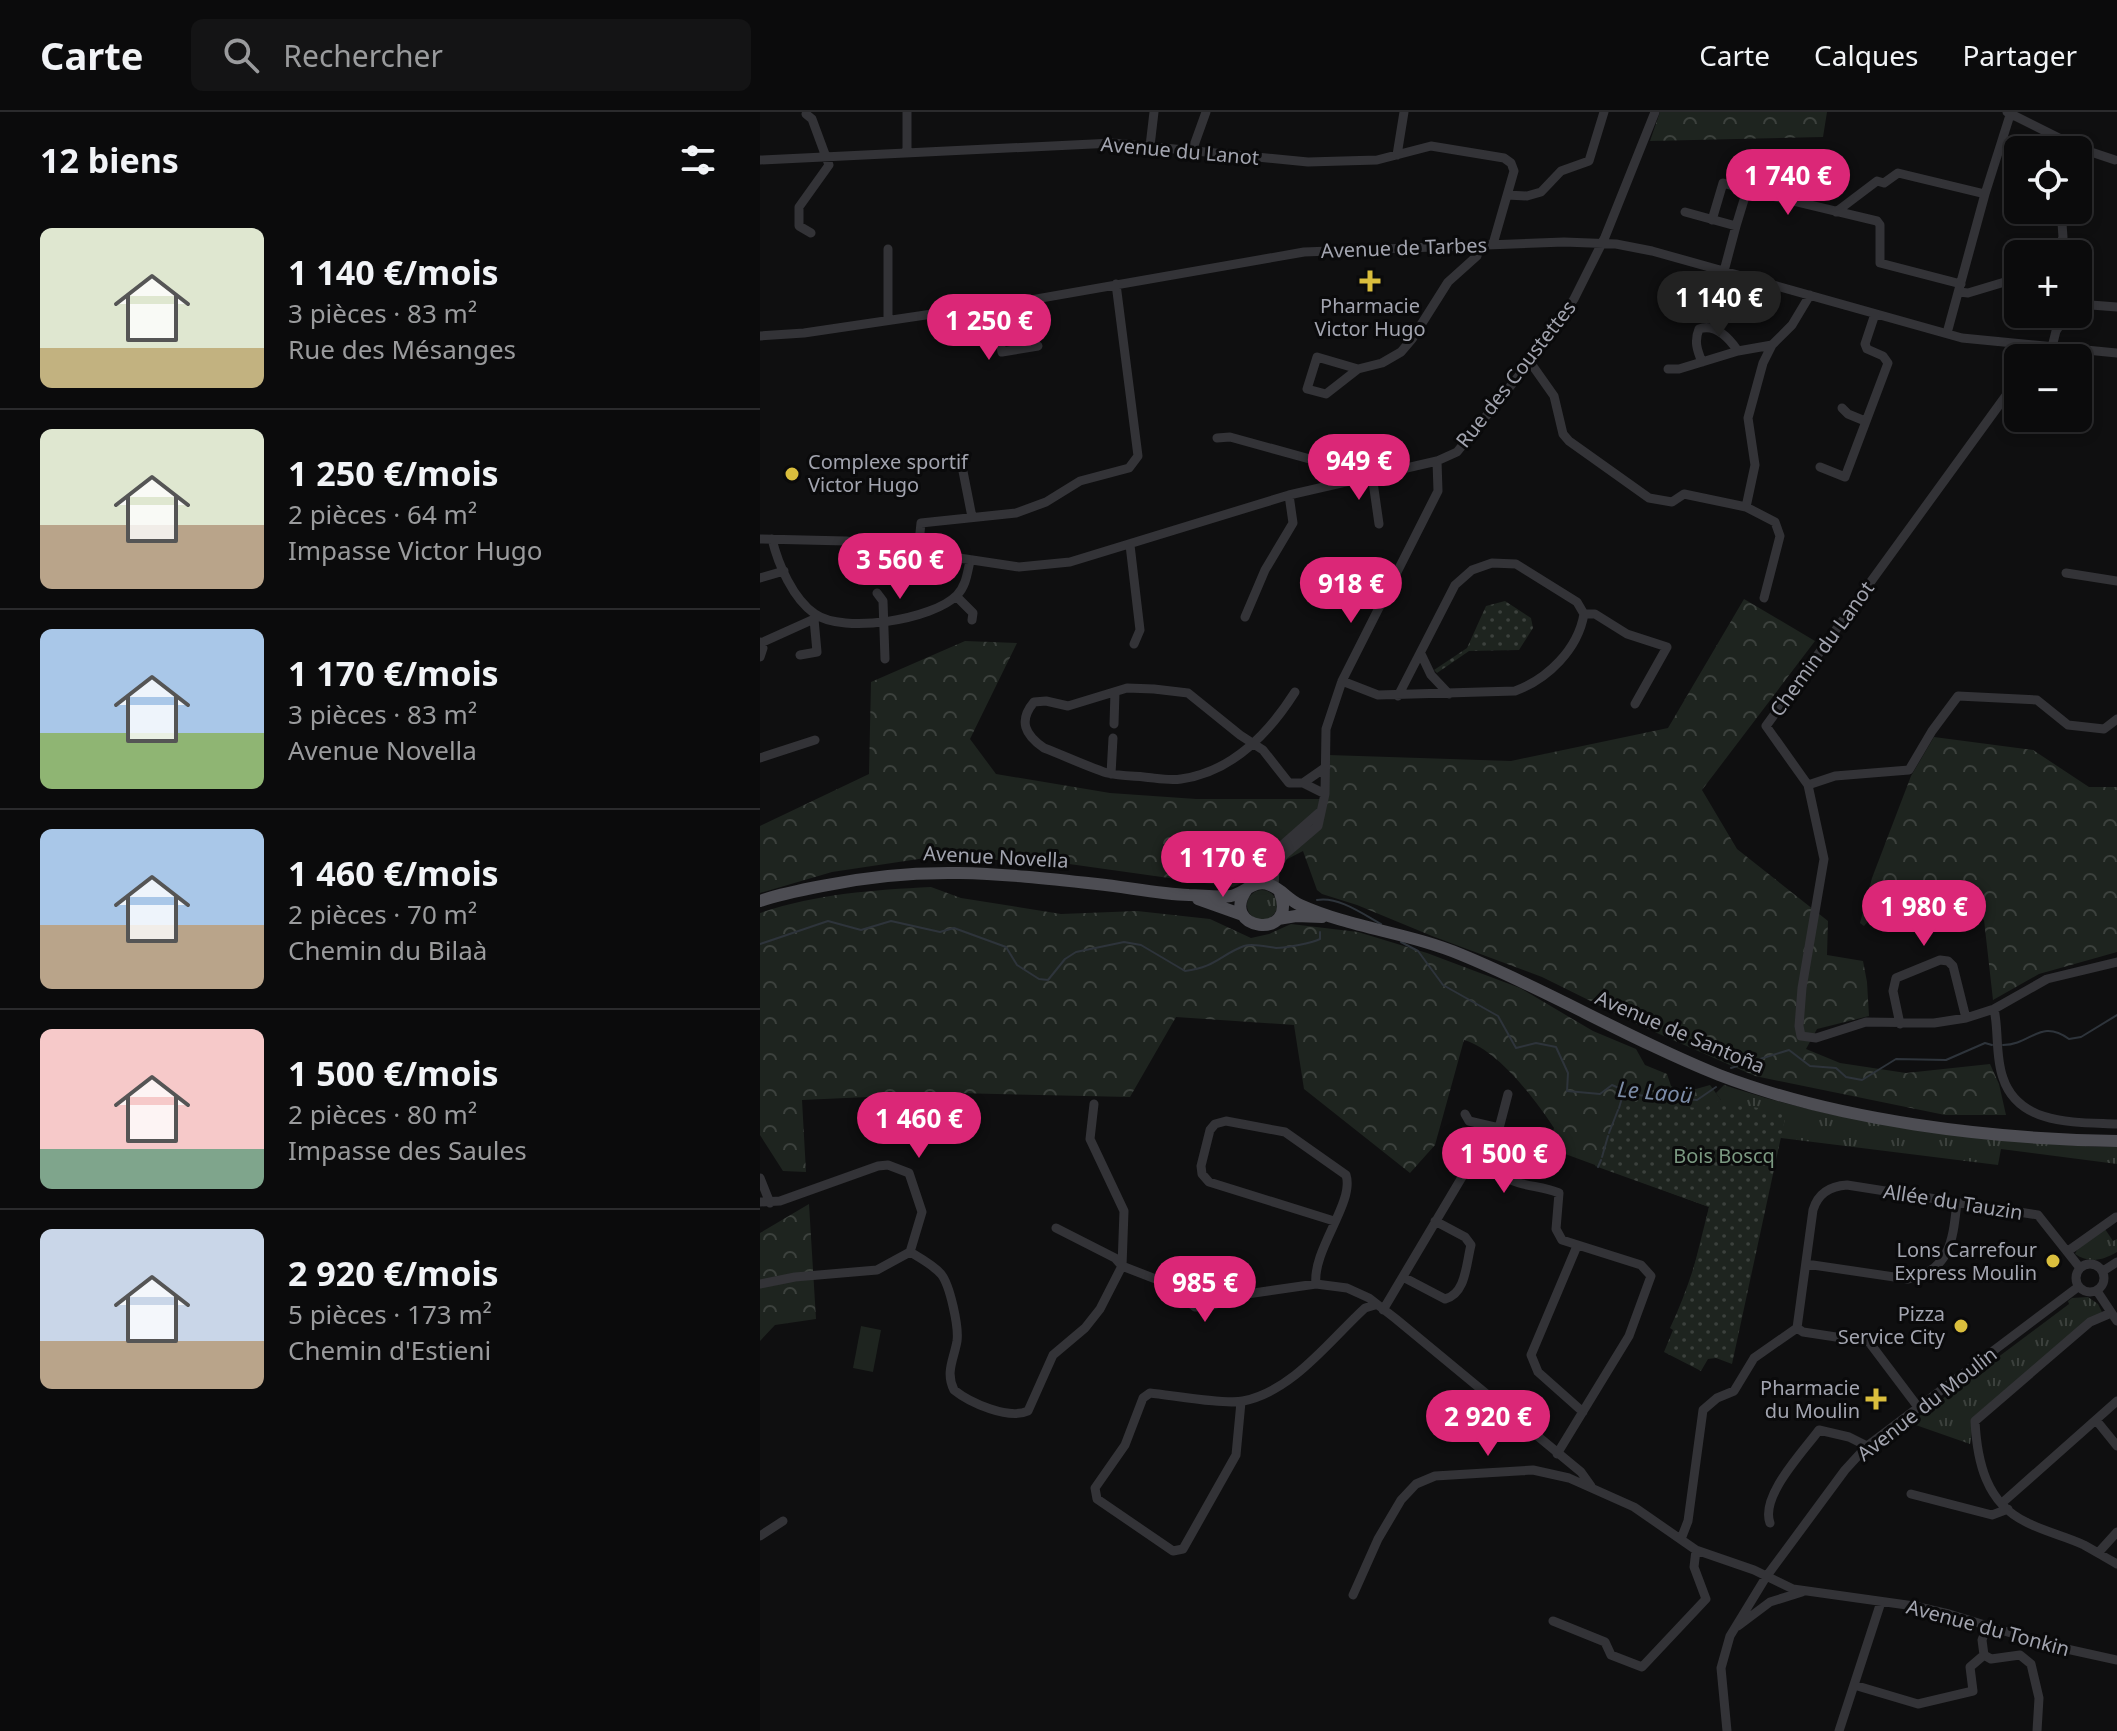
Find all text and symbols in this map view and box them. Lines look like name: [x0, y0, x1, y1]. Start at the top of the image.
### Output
search box: [191, 19, 751, 91]
text: Carte: [40, 29, 143, 81]
icon: search: [219, 33, 263, 77]
text: Rechercher: [283, 35, 443, 76]
text: Carte: [1699, 36, 1770, 74]
text: Calques: [1814, 36, 1918, 74]
text: Partager: [1962, 36, 2077, 74]
street label: Avenue du Lanot: [1100, 130, 1260, 171]
map controls: [2004, 136, 2092, 432]
button: locate: [2004, 136, 2092, 224]
text: 12 biens: [40, 137, 179, 183]
icon: filters: [676, 138, 720, 182]
pin: 1 740 €: [1714, 149, 1862, 217]
text: 1 740 €: [1744, 157, 1832, 193]
street label: Avenue de Tarbes: [1320, 231, 1488, 264]
button: +: [2004, 240, 2092, 328]
text: 1 140 €/mois: [288, 249, 499, 295]
icon: home: [104, 260, 200, 356]
pin: 1 140 €: [1645, 271, 1793, 339]
marker: Pharmacie Victor Hugo: [1361, 272, 1379, 290]
text: 1 140 €: [1675, 279, 1763, 315]
place label: Pharmacie Victor Hugo: [1314, 292, 1426, 342]
pin: 1 250 €: [915, 294, 1063, 362]
street label: Rue des Coustettes: [1450, 294, 1582, 453]
text: 3 pièces · 83 m²: [288, 295, 477, 331]
text: 1 250 €: [945, 302, 1033, 338]
text: Rue des Mésanges: [288, 331, 516, 367]
button: −: [2004, 344, 2092, 432]
pin: 949 €: [1303, 434, 1415, 502]
text: 949 €: [1326, 442, 1392, 478]
place label: Complexe sportif Victor Hugo: [808, 448, 969, 498]
text: 1 250 €/mois: [288, 450, 499, 496]
icon: home: [104, 461, 200, 557]
marker: Complexe sportif Victor Hugo: [783, 465, 801, 483]
text: 2 pièces · 64 m²: [288, 496, 477, 532]
text: Impasse Victor Hugo: [288, 532, 543, 568]
pin: 3 560 €: [826, 533, 974, 601]
text: 3 560 €: [856, 541, 944, 577]
pin: 918 €: [1295, 557, 1407, 625]
text: 918 €: [1318, 565, 1384, 601]
street label: Chemin du Lanot: [1763, 576, 1880, 722]
text: 1 170 €/mois: [288, 650, 499, 696]
icon: home: [104, 661, 200, 757]
text: 3 pièces · 83 m²: [288, 696, 477, 732]
text: Avenue Novella: [288, 732, 477, 768]
pin: 1 170 €: [1149, 831, 1297, 899]
street label: Avenue Novella: [923, 839, 1069, 874]
text: 1 170 €: [1179, 839, 1267, 875]
text: 1 460 €/mois: [288, 850, 499, 896]
icon: home: [104, 861, 200, 957]
pin: 1 980 €: [1850, 880, 1998, 948]
text: 1 980 €: [1880, 888, 1968, 924]
text: 2 pièces · 70 m²: [288, 896, 477, 932]
text: Chemin du Bilaà: [288, 932, 487, 968]
street label: Avenue de Santoña: [1591, 984, 1769, 1079]
text: 1 500 €/mois: [288, 1050, 499, 1096]
icon: home: [104, 1061, 200, 1157]
water label: Le Laoü: [1616, 1073, 1694, 1109]
pin: 1 460 €: [845, 1092, 993, 1160]
text: 2 pièces · 80 m²: [288, 1096, 477, 1132]
text: 1 460 €: [875, 1100, 963, 1136]
pin: 1 500 €: [1430, 1127, 1578, 1195]
text: Impasse des Saules: [288, 1132, 527, 1168]
text: 1 500 €: [1460, 1135, 1548, 1171]
park label: Bois Boscq: [1673, 1142, 1775, 1169]
street label: Allée du Tauzin: [1881, 1177, 2025, 1226]
place label: Lons Carrefour Express Moulin: [1894, 1236, 2037, 1286]
text: 2 920 €/mois: [288, 1250, 499, 1296]
marker: Lons Carrefour Express Moulin: [2044, 1252, 2062, 1270]
pin: 985 €: [1149, 1256, 1261, 1324]
icon: home: [104, 1261, 200, 1357]
text: 985 €: [1172, 1264, 1238, 1300]
text: 5 pièces · 173 m²: [288, 1296, 492, 1332]
place label: Pizza Service City: [1838, 1300, 1946, 1350]
marker: Pizza Service City: [1952, 1317, 1970, 1335]
text: Chemin d'Estieni: [288, 1332, 491, 1368]
street label: Avenue du Moulin: [1851, 1340, 2002, 1467]
place label: Pharmacie du Moulin: [1760, 1374, 1860, 1424]
pin: 2 920 €: [1414, 1390, 1562, 1458]
marker: Pharmacie du Moulin: [1867, 1390, 1885, 1408]
text: 2 920 €: [1444, 1398, 1532, 1434]
street label: Avenue du Tonkin: [1904, 1593, 2073, 1662]

